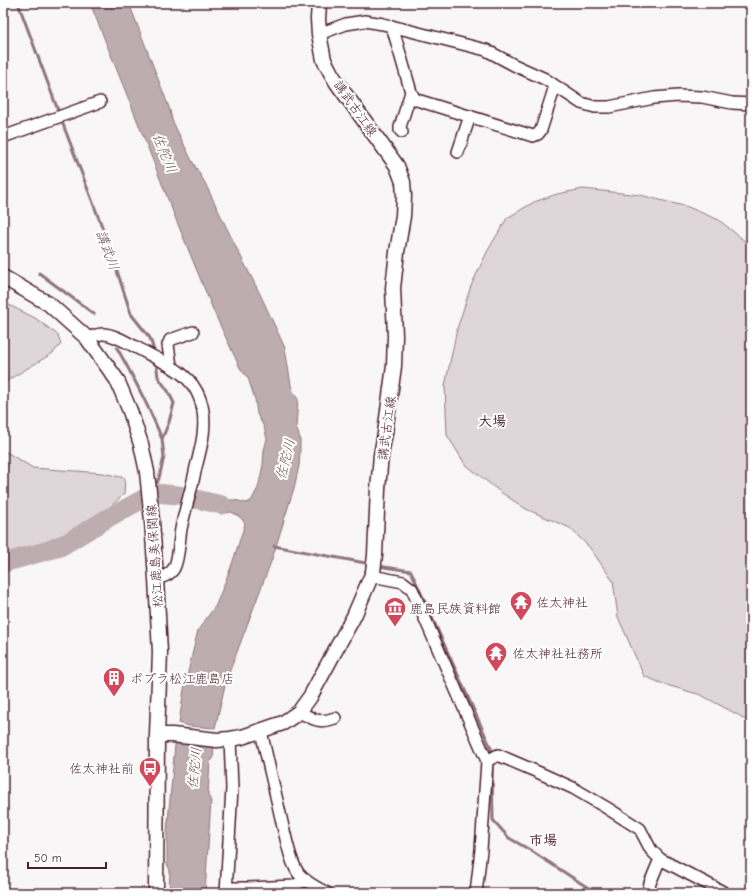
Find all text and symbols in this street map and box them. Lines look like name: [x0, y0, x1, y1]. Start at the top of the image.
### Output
street label: 講武古江線: [331, 77, 381, 140]
water label: 佐陀川: [149, 131, 180, 176]
water label: 講武川: [92, 228, 123, 273]
street label: 講武古江線: [375, 394, 399, 461]
district label: 大場: [478, 413, 506, 430]
water label: 佐陀川: [272, 437, 299, 482]
street label: 松江鹿島美保関線: [143, 503, 166, 608]
temple icon: 佐太神社: [508, 589, 534, 622]
museum icon: 鹿島民族資料館: [382, 595, 408, 628]
place label: 佐太神社: [536, 595, 588, 610]
place label: 鹿島民族資料館: [410, 601, 501, 616]
temple icon: 佐太神社社務所: [483, 640, 509, 673]
place label: 佐太神社社務所: [512, 646, 603, 661]
building icon: ポプラ松江鹿島店: [101, 665, 127, 698]
place label: ポプラ松江鹿島店: [130, 671, 234, 686]
water label: 佐陀川: [184, 746, 205, 790]
bus stop icon: 佐太神社前: [137, 755, 163, 788]
place label: 佐太神社前: [69, 761, 134, 776]
district label: 市場: [529, 832, 557, 849]
scale bar: [28, 844, 106, 870]
text: 50 m: [34, 851, 62, 865]

